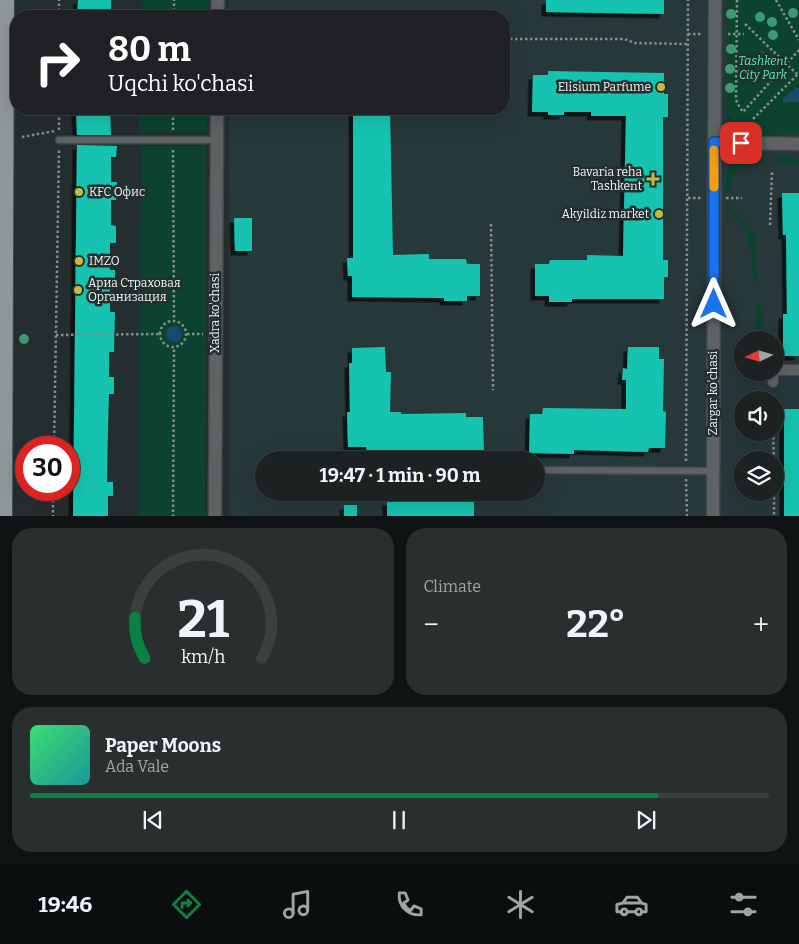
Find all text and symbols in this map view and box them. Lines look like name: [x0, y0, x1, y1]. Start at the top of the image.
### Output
text: 80 m: [108, 28, 191, 70]
icon: right: [25, 30, 90, 95]
park label: Tashkent City Park: [738, 54, 789, 82]
text: Uqchi ko'chasi: [108, 70, 254, 97]
place label: Elisium Parfume: [558, 80, 651, 94]
marker: Elisium Parfume: [655, 81, 667, 93]
pin: [720, 122, 762, 164]
icon: arrive: [727, 129, 755, 157]
place label: Bavaria reha Tashkent: [572, 165, 643, 193]
marker: Bavaria reha Tashkent: [646, 172, 660, 186]
place label: KFC Офис: [89, 185, 145, 199]
marker: KFC Офис: [73, 186, 85, 198]
place label: Akyildiz market: [561, 207, 650, 221]
marker: Akyildiz market: [653, 208, 665, 220]
place label: IMZO: [89, 254, 120, 268]
marker: IMZO: [73, 255, 85, 267]
street label: Xadra ko'chasi: [208, 273, 222, 353]
place label: Ариа Страховая Организация: [88, 276, 181, 304]
position arrow: [687, 277, 739, 329]
marker: Ариа Страховая Организация: [72, 284, 84, 296]
north arrow: [734, 331, 784, 381]
map controls: [734, 331, 784, 501]
street label: Zargar ko'chasi: [706, 350, 720, 435]
button: sound: [734, 391, 784, 441]
speed limit sign: 30: [15, 436, 80, 501]
button: layers: [734, 451, 784, 501]
text: 19:47 · 1 min · 90 m: [320, 464, 480, 487]
text: Climate: [424, 577, 481, 596]
text: 21: [177, 588, 229, 651]
text: 22°: [566, 601, 626, 647]
text: −: [424, 608, 439, 641]
text: +: [753, 608, 769, 641]
text: km/h: [181, 646, 225, 668]
text: Paper Moons: [105, 734, 221, 757]
text: Ada Vale: [105, 757, 169, 776]
icon: previous: [139, 806, 167, 834]
icon: pause: [385, 806, 413, 834]
icon: next: [632, 806, 660, 834]
icon: directions: [169, 887, 204, 922]
icon: music: [280, 887, 315, 922]
icon: phone: [392, 887, 427, 922]
icon: climate: [503, 887, 538, 922]
icon: car: [614, 887, 649, 922]
icon: filters: [726, 887, 761, 922]
text: 19:46: [38, 891, 92, 918]

